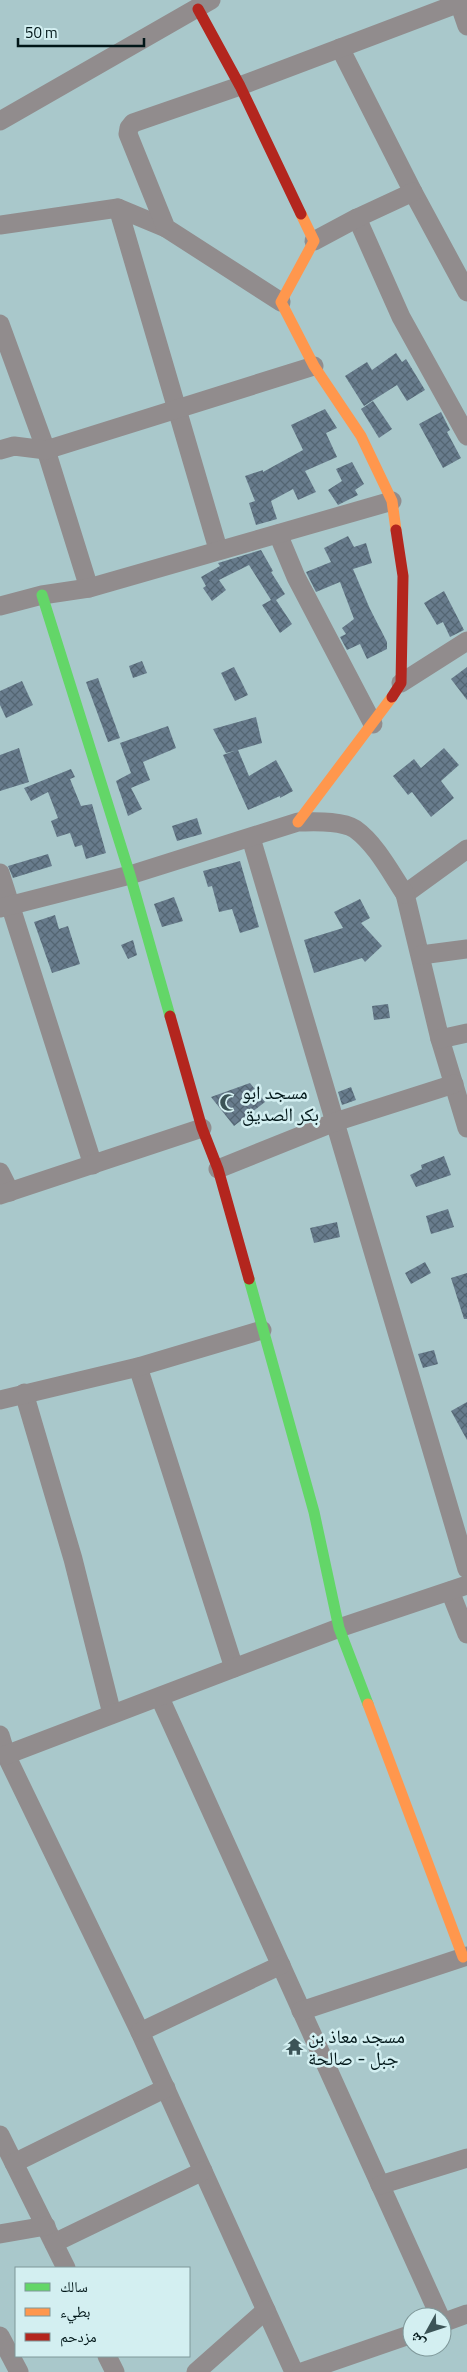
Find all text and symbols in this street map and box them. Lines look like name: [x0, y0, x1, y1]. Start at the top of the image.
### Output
scale bar: [18, 15, 144, 47]
text: 50 m: [25, 21, 58, 44]
place label: مسجد ابو بكر الصديق: [242, 1077, 319, 1128]
mosque icon: مسجد ابو بكر الصديق: [218, 1092, 238, 1112]
place label: مسجد معاذ بن جبل - صالحة: [308, 2021, 405, 2072]
temple icon: مسجد معاذ بن جبل - صالحة: [284, 2036, 304, 2056]
legend: [15, 2267, 190, 2357]
text: سالك: [60, 2275, 88, 2298]
text: بطيء: [60, 2300, 90, 2324]
north arrow: [402, 2307, 452, 2357]
text: مزدحم: [60, 2325, 97, 2348]
text: ش: [404, 2328, 429, 2353]

